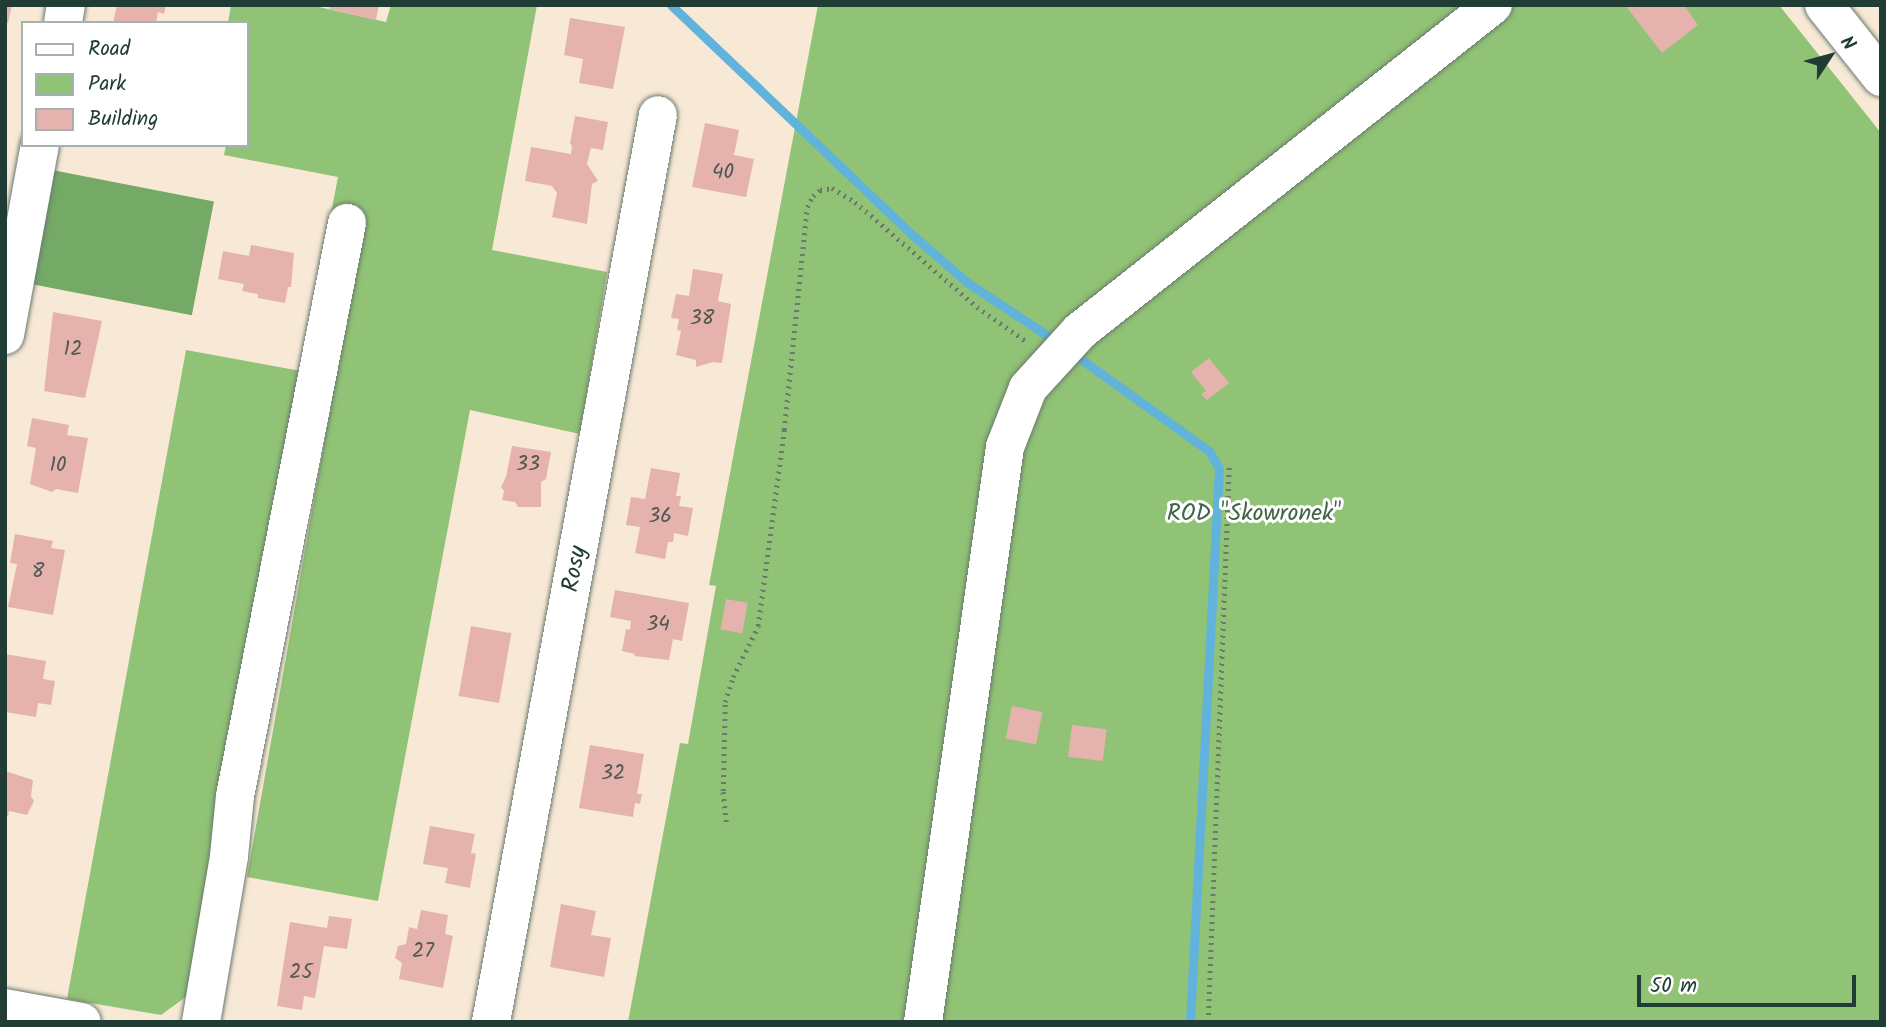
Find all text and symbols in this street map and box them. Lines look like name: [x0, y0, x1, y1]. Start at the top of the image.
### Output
legend: [21, 21, 248, 147]
north arrow: [1795, 21, 1865, 91]
text: N: [1831, 30, 1863, 57]
text: Road: [88, 33, 130, 66]
text: Park: [88, 68, 126, 101]
text: Building: [88, 103, 158, 136]
house number: 40: [712, 160, 734, 186]
house number: 38: [690, 306, 714, 332]
house number: 12: [64, 337, 82, 363]
house number: 33: [516, 452, 540, 478]
house number: 10: [49, 453, 67, 479]
park label: ROD "Skowronek": [1167, 500, 1341, 528]
house number: 36: [648, 504, 672, 530]
street label: Rosy: [557, 544, 593, 594]
house number: 8: [32, 559, 44, 585]
house number: 34: [646, 612, 670, 638]
house number: 32: [601, 761, 625, 787]
house number: 27: [412, 939, 434, 965]
house number: 25: [289, 960, 313, 986]
scale bar: [1641, 960, 1860, 1004]
text: 50 m: [1650, 970, 1697, 1003]

